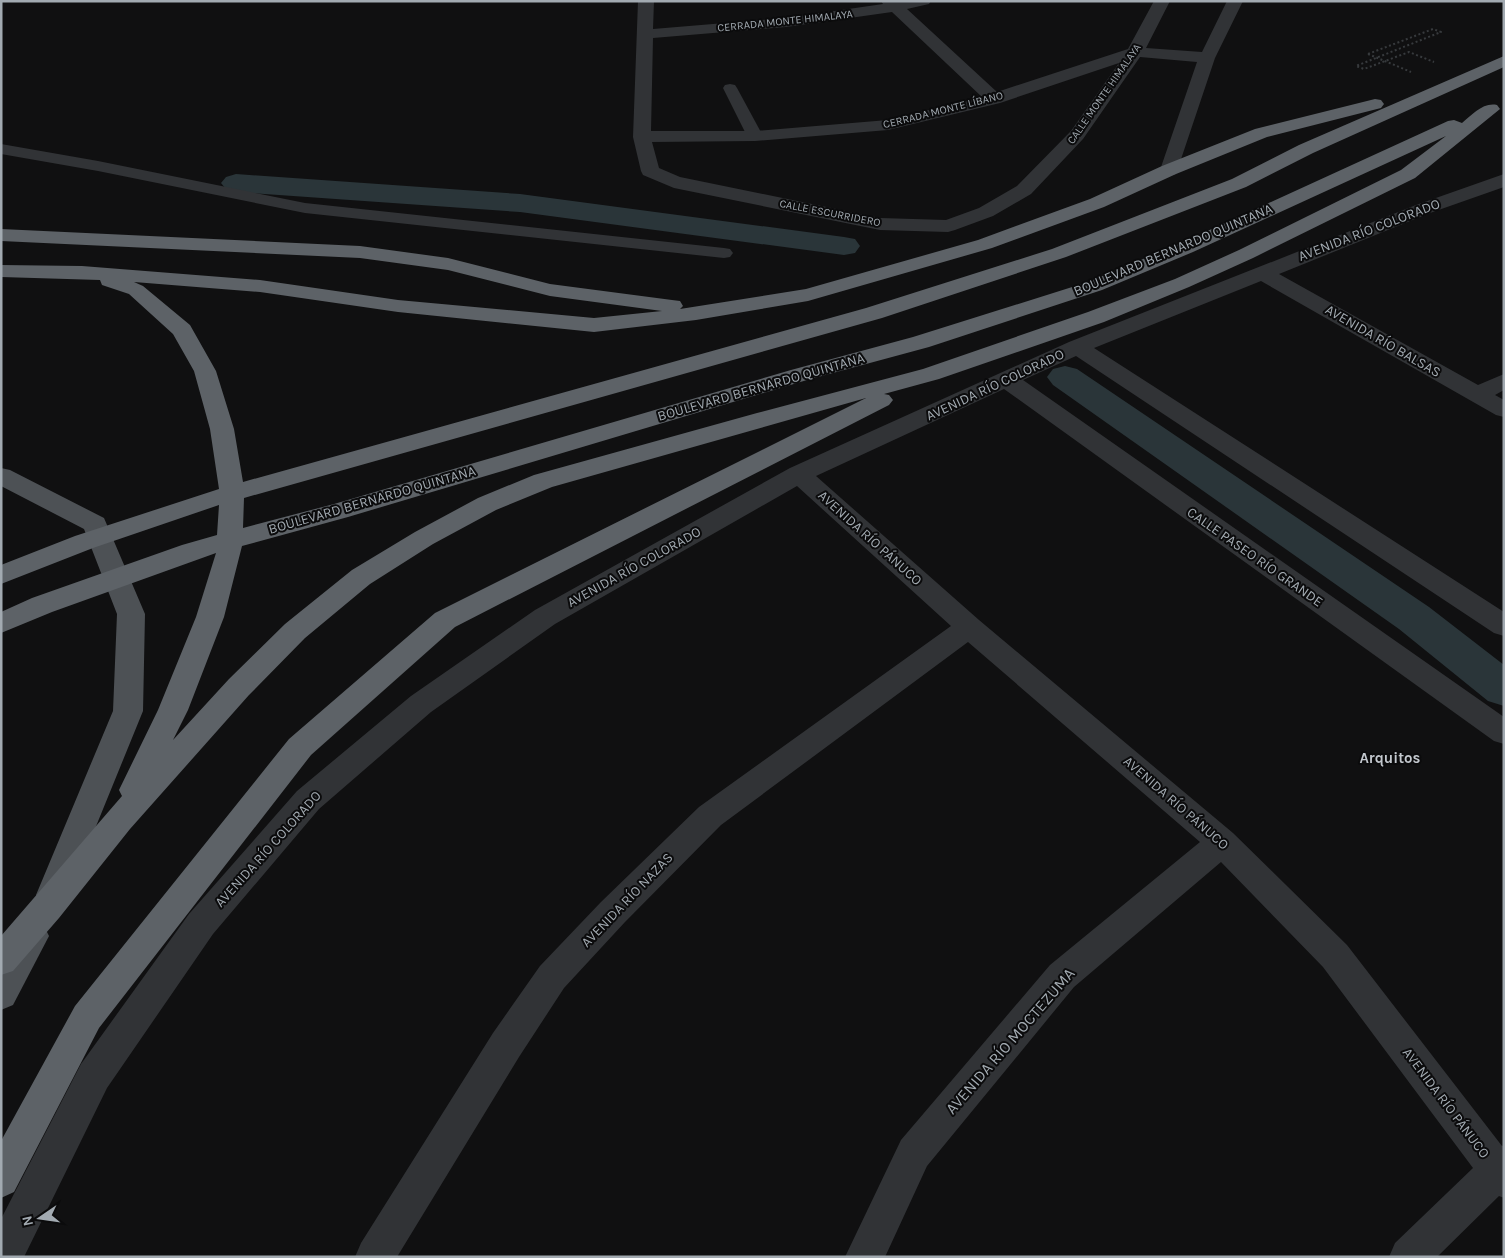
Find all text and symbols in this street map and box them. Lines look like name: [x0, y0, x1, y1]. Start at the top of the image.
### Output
street label: CERRADA MONTE HIMALAYA: [717, 7, 854, 35]
street label: CALLE MONTE HIMALAYA: [1064, 41, 1144, 147]
street label: CERRADA MONTE LÍBANO: [881, 87, 1004, 131]
street label: AVENIDA RÍO COLORADO: [1295, 194, 1442, 265]
street label: CALLE ESCURRIDERO: [778, 197, 882, 229]
street label: BOULEVARD BERNARDO QUINTANA: [1071, 200, 1275, 300]
street label: AVENIDA RÍO BALSAS: [1322, 300, 1444, 381]
street label: AVENIDA RÍO COLORADO: [923, 345, 1067, 424]
street label: BOULEVARD BERNARDO QUINTANA: [655, 349, 867, 425]
street label: BOULEVARD BERNARDO QUINTANA: [266, 462, 478, 538]
street label: AVENIDA RÍO PÁNUCO: [815, 486, 926, 589]
street label: CALLE PASEO RÍO GRANDE: [1184, 503, 1327, 610]
street label: AVENIDA RÍO COLORADO: [564, 522, 704, 611]
district label: Arquitos: [1359, 749, 1421, 767]
street label: AVENIDA RÍO PÁNUCO: [1120, 752, 1233, 853]
street label: AVENIDA RÍO COLORADO: [211, 787, 325, 911]
street label: AVENIDA RÍO NAZAS: [577, 849, 676, 951]
street label: AVENIDA RÍO MOCTEZUMA: [941, 964, 1079, 1118]
street label: AVENIDA RÍO PÁNUCO: [1399, 1044, 1494, 1162]
north arrow: [15, 1193, 65, 1243]
text: N: [18, 1214, 37, 1228]

